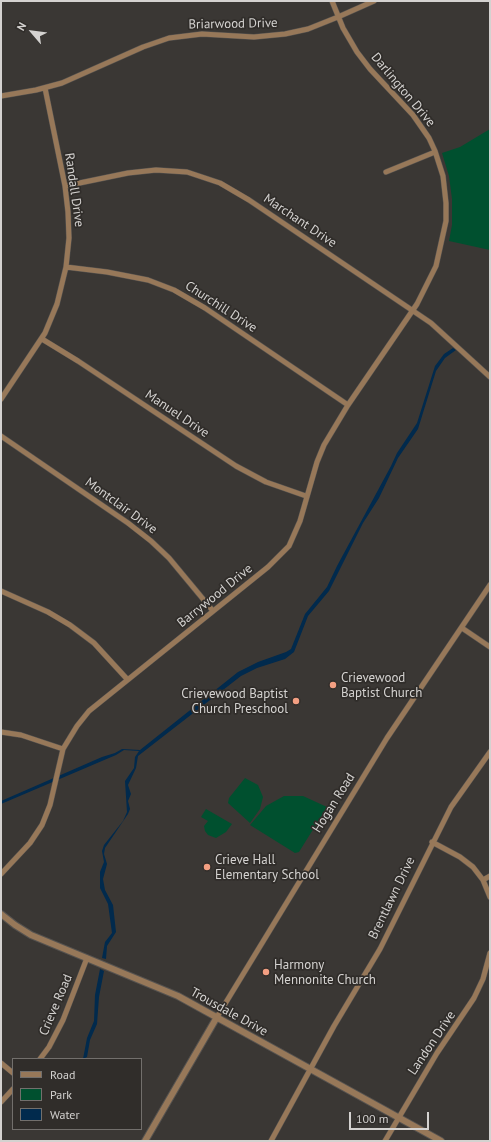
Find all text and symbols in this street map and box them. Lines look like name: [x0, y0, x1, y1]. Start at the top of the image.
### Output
north arrow: [12, 12, 52, 52]
street label: Briarwood Drive: [188, 15, 278, 33]
text: N: [14, 20, 29, 33]
street label: Darlington Drive: [368, 50, 438, 130]
street label: Randall Drive: [61, 152, 87, 228]
street label: Marchant Drive: [261, 191, 339, 251]
street label: Churchill Drive: [182, 278, 260, 336]
street label: Manuel Drive: [142, 387, 212, 441]
street label: Montclair Drive: [82, 475, 160, 537]
street label: Barrywood Drive: [174, 561, 256, 631]
place label: Crievewood Baptist Church: [341, 670, 422, 701]
marker: Crievewood Baptist Church: [328, 680, 338, 690]
place label: Crievewood Baptist Church Preschool: [181, 686, 288, 717]
marker: Crievewood Baptist Church Preschool: [291, 696, 301, 706]
street label: Hogan Road: [310, 770, 358, 836]
place label: Crieve Hall Elementary School: [215, 852, 319, 883]
street label: Brentlawn Drive: [365, 854, 419, 942]
marker: Crieve Hall Elementary School: [202, 862, 212, 872]
place label: Harmony Mennonite Church: [274, 957, 376, 988]
marker: Harmony Mennonite Church: [261, 967, 271, 977]
street label: Crieve Road: [36, 972, 76, 1038]
street label: Trousdale Drive: [188, 984, 270, 1040]
street label: Landon Drive: [405, 1008, 459, 1078]
legend: [12, 1058, 142, 1130]
text: Road: [50, 1067, 75, 1082]
text: Park: [50, 1087, 72, 1102]
scale bar: [351, 1104, 431, 1130]
text: Water: [50, 1107, 80, 1122]
text: 100 m: [356, 1111, 389, 1126]

